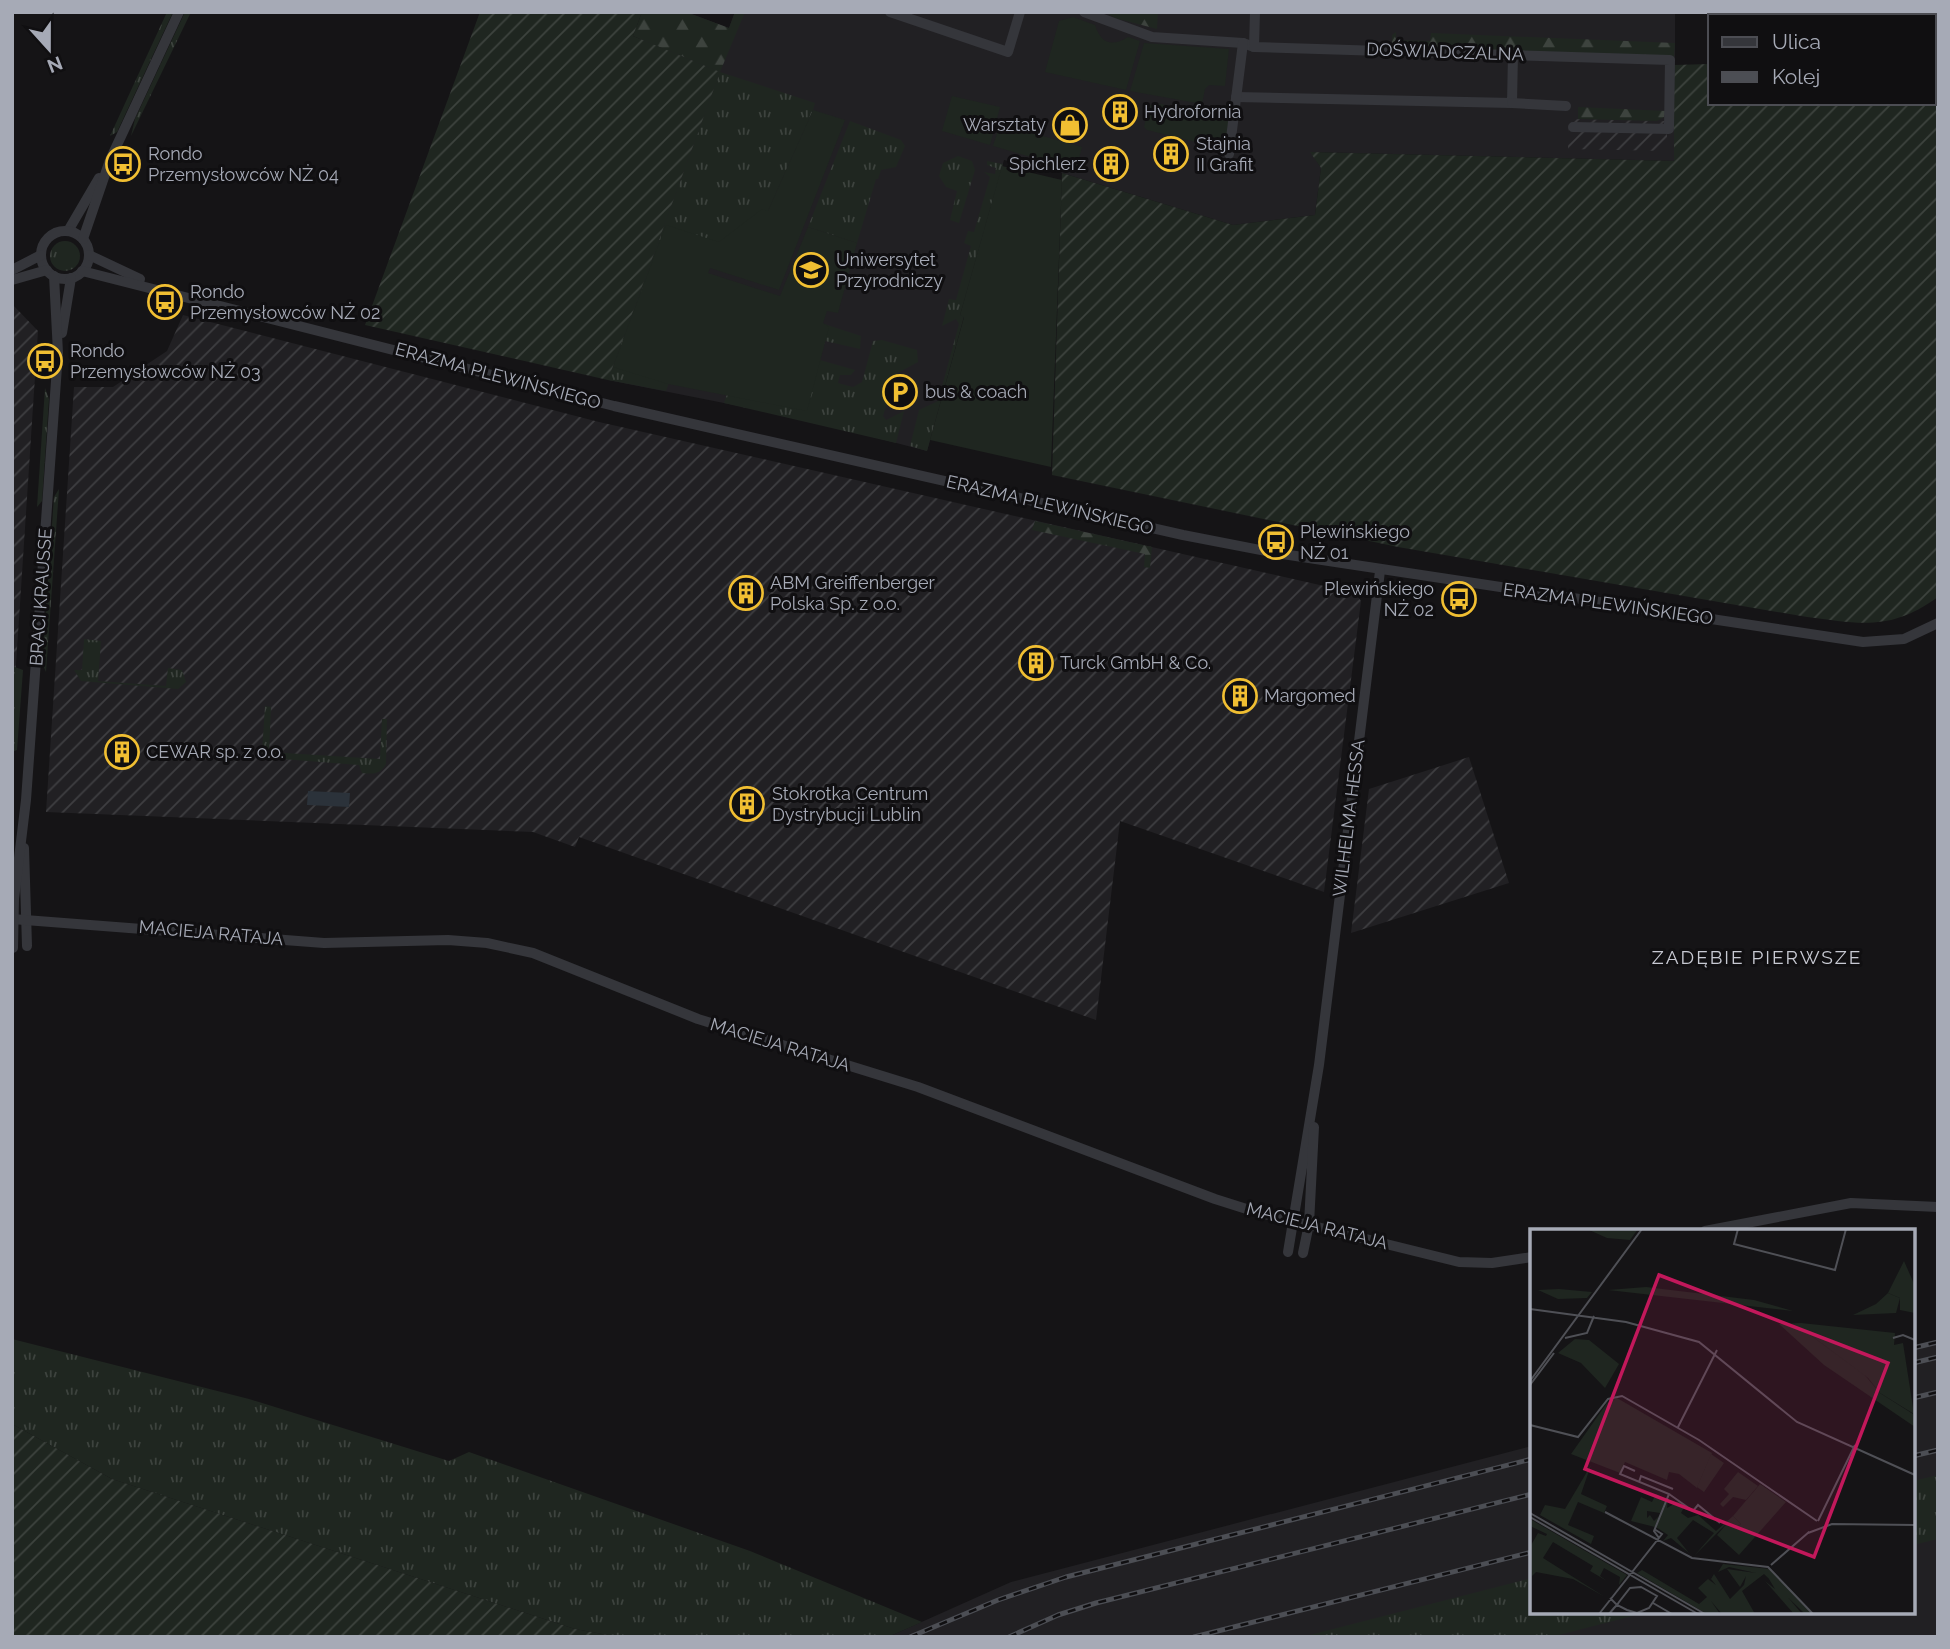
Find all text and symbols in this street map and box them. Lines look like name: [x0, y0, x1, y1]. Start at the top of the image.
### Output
north arrow: [14, 14, 84, 84]
legend: [1708, 14, 1936, 105]
text: Ulica: [1772, 29, 1821, 54]
street label: DOŚWIADCZALNA: [1366, 37, 1524, 65]
text: N: [44, 52, 66, 78]
text: Kolej: [1772, 64, 1820, 89]
building icon: Hydrofornia: [1101, 93, 1139, 131]
place label: Hydrofornia: [1144, 101, 1241, 122]
shop icon: Warsztaty: [1051, 106, 1089, 144]
place label: Warsztaty: [963, 114, 1046, 135]
place label: Stajnia II Grafit: [1196, 133, 1254, 175]
building icon: Stajnia II Grafit: [1152, 135, 1190, 173]
place label: Rondo Przemysłowców NŻ 04: [148, 143, 339, 185]
bus stop icon: Rondo Przemysłowców NŻ 04: [104, 145, 142, 183]
building icon: Spichlerz: [1092, 145, 1130, 183]
place label: Spichlerz: [1009, 153, 1086, 174]
place label: Uniwersytet Przyrodniczy: [836, 249, 943, 291]
school or university icon: Uniwersytet Przyrodniczy: [792, 251, 830, 289]
place label: Rondo Przemysłowców NŻ 02: [190, 281, 380, 323]
bus stop icon: Rondo Przemysłowców NŻ 02: [146, 283, 184, 321]
street label: ERAZMA PLEWIŃSKIEGO: [393, 337, 604, 413]
place label: Rondo Przemysłowców NŻ 03: [70, 340, 261, 382]
bus stop icon: Rondo Przemysłowców NŻ 03: [26, 342, 64, 380]
parking icon: bus & coach: [881, 373, 919, 411]
place label: bus & coach: [925, 381, 1027, 402]
street label: ERAZMA PLEWIŃSKIEGO: [944, 469, 1156, 539]
place label: Plewińskiego NŻ 01: [1300, 521, 1410, 563]
bus stop icon: Plewińskiego NŻ 01: [1257, 523, 1295, 561]
street label: BRACI KRAUSSE: [25, 527, 56, 667]
place label: ABM Greiffenberger Polska Sp. z o.o.: [770, 572, 936, 614]
building icon: ABM Greiffenberger Polska Sp. z o.o.: [727, 574, 765, 612]
street label: ERAZMA PLEWIŃSKIEGO: [1502, 577, 1715, 629]
place label: Plewińskiego NŻ 02: [1324, 578, 1434, 620]
bus stop icon: Plewińskiego NŻ 02: [1440, 580, 1478, 618]
building icon: Turck GmbH & Co.: [1017, 644, 1055, 682]
place label: Turck GmbH & Co.: [1060, 652, 1211, 673]
building icon: Margomed: [1221, 677, 1259, 715]
place label: Margomed: [1264, 685, 1356, 706]
building icon: CEWAR sp. z o.o.: [103, 733, 141, 771]
street label: WILHELMA HESSA: [1328, 738, 1369, 898]
place label: CEWAR sp. z o.o.: [146, 741, 284, 762]
place label: Stokrotka Centrum Dystrybucji Lublin: [772, 783, 928, 825]
building icon: Stokrotka Centrum Dystrybucji Lublin: [728, 785, 766, 823]
street label: MACIEJA RATAJA: [138, 916, 284, 949]
district label: ZADĘBIE PIERWSZE: [1652, 946, 1862, 968]
street label: MACIEJA RATAJA: [708, 1013, 853, 1076]
street label: MACIEJA RATAJA: [1244, 1198, 1390, 1253]
inset map: [1530, 1229, 1915, 1614]

